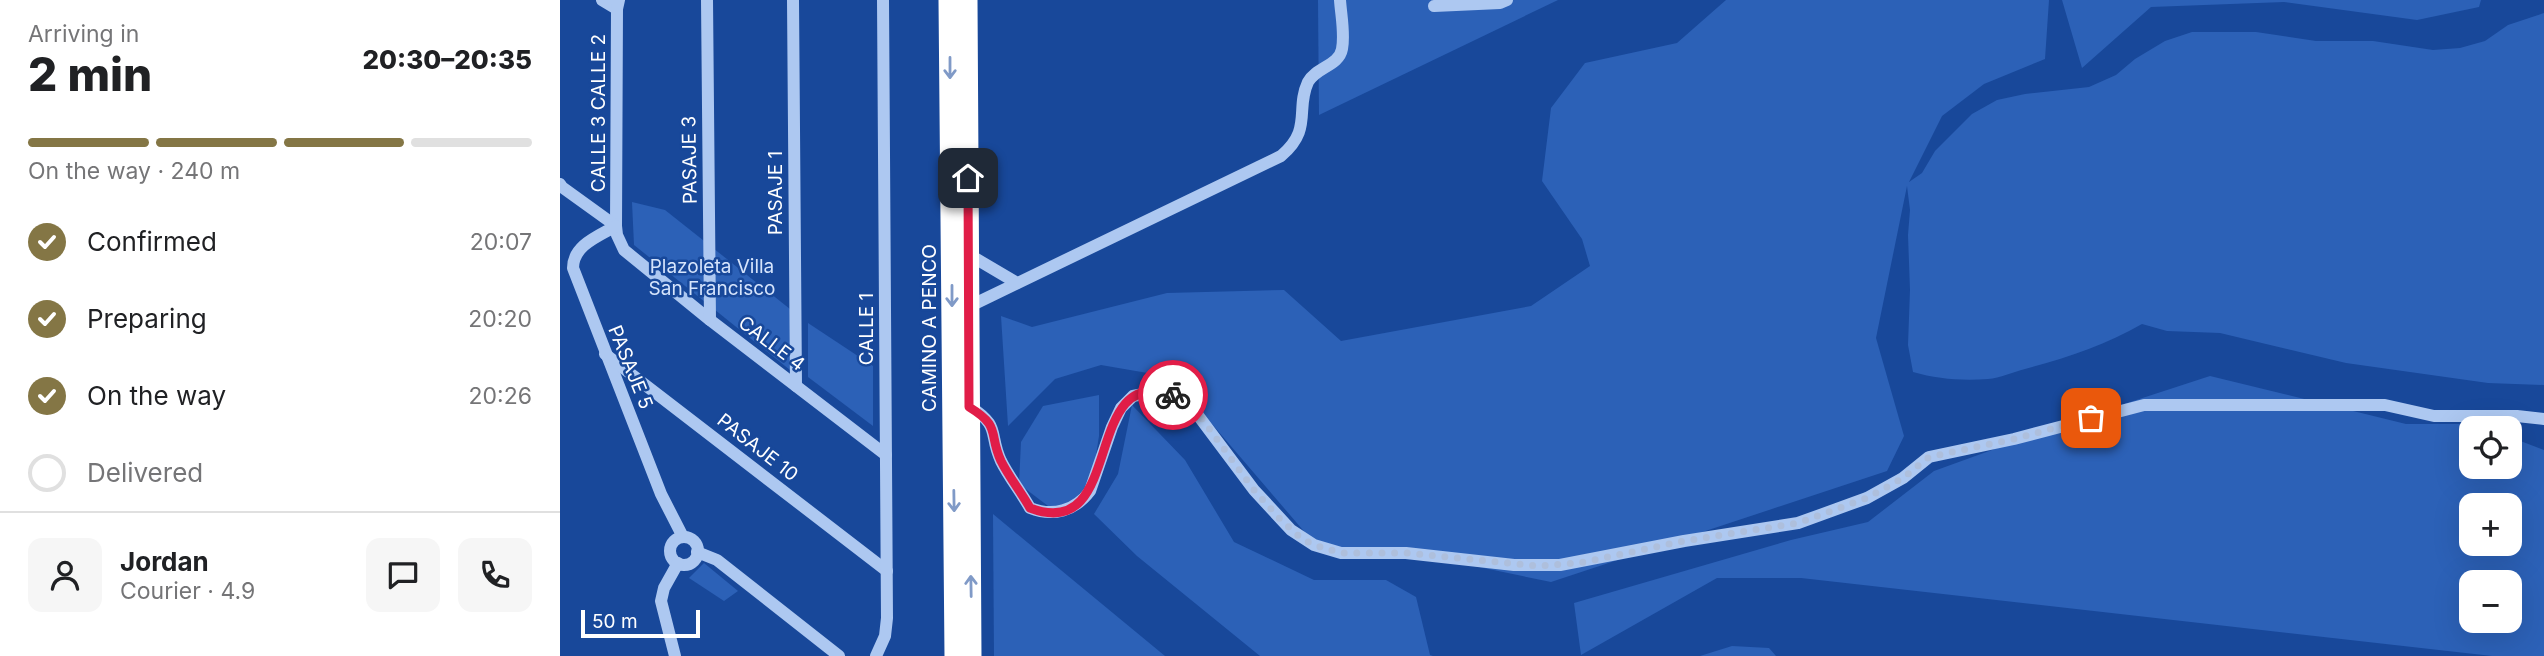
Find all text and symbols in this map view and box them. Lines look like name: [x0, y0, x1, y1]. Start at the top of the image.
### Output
text: Arriving in: [28, 20, 139, 48]
street label: CALLE 3 CALLE 2: [587, 34, 610, 192]
text: 20:30–20:35: [362, 44, 532, 75]
text: 2 min: [28, 46, 152, 102]
one-way arrow: [943, 56, 957, 79]
street label: PASAJE 3: [677, 116, 702, 204]
pin: [938, 148, 998, 208]
street label: PASAJE 1: [764, 151, 787, 235]
text: On the way · 240 m: [28, 157, 240, 185]
icon: home: [949, 159, 987, 197]
icon: check: [28, 223, 66, 261]
text: Confirmed: [87, 226, 217, 257]
text: 20:07: [470, 228, 532, 256]
street label: CAMINO A PENCO: [918, 244, 941, 412]
park label: Plazoleta Villa San Francisco: [649, 255, 775, 300]
one-way arrow: [945, 284, 959, 307]
street label: CALLE 1: [855, 293, 878, 365]
icon: check: [28, 300, 66, 338]
text: Preparing: [87, 303, 207, 334]
text: 20:20: [468, 305, 532, 333]
street label: CALLE 4: [734, 311, 809, 376]
street label: PASAJE 5: [603, 322, 658, 412]
courier: [1138, 360, 1208, 430]
icon: bike: [1154, 376, 1192, 414]
icon: check: [28, 377, 66, 415]
text: On the way: [87, 380, 226, 411]
text: 20:26: [469, 382, 532, 410]
pin: [2061, 388, 2121, 448]
icon: bag: [2072, 399, 2110, 437]
street label: PASAJE 10: [713, 409, 803, 486]
map controls: [2459, 416, 2522, 633]
button: locate: [2459, 416, 2522, 479]
text: Delivered: [87, 457, 203, 488]
one-way arrow: [947, 490, 961, 513]
button: +: [2459, 493, 2522, 556]
button: person: [28, 538, 102, 612]
button: chat: [366, 538, 440, 612]
button: phone: [458, 538, 532, 612]
text: Jordan: [120, 546, 209, 577]
button: −: [2459, 570, 2522, 633]
one-way arrow: [964, 575, 978, 598]
text: Courier · 4.9: [120, 577, 255, 605]
scale bar: [581, 607, 700, 639]
text: 50 m: [592, 610, 638, 633]

